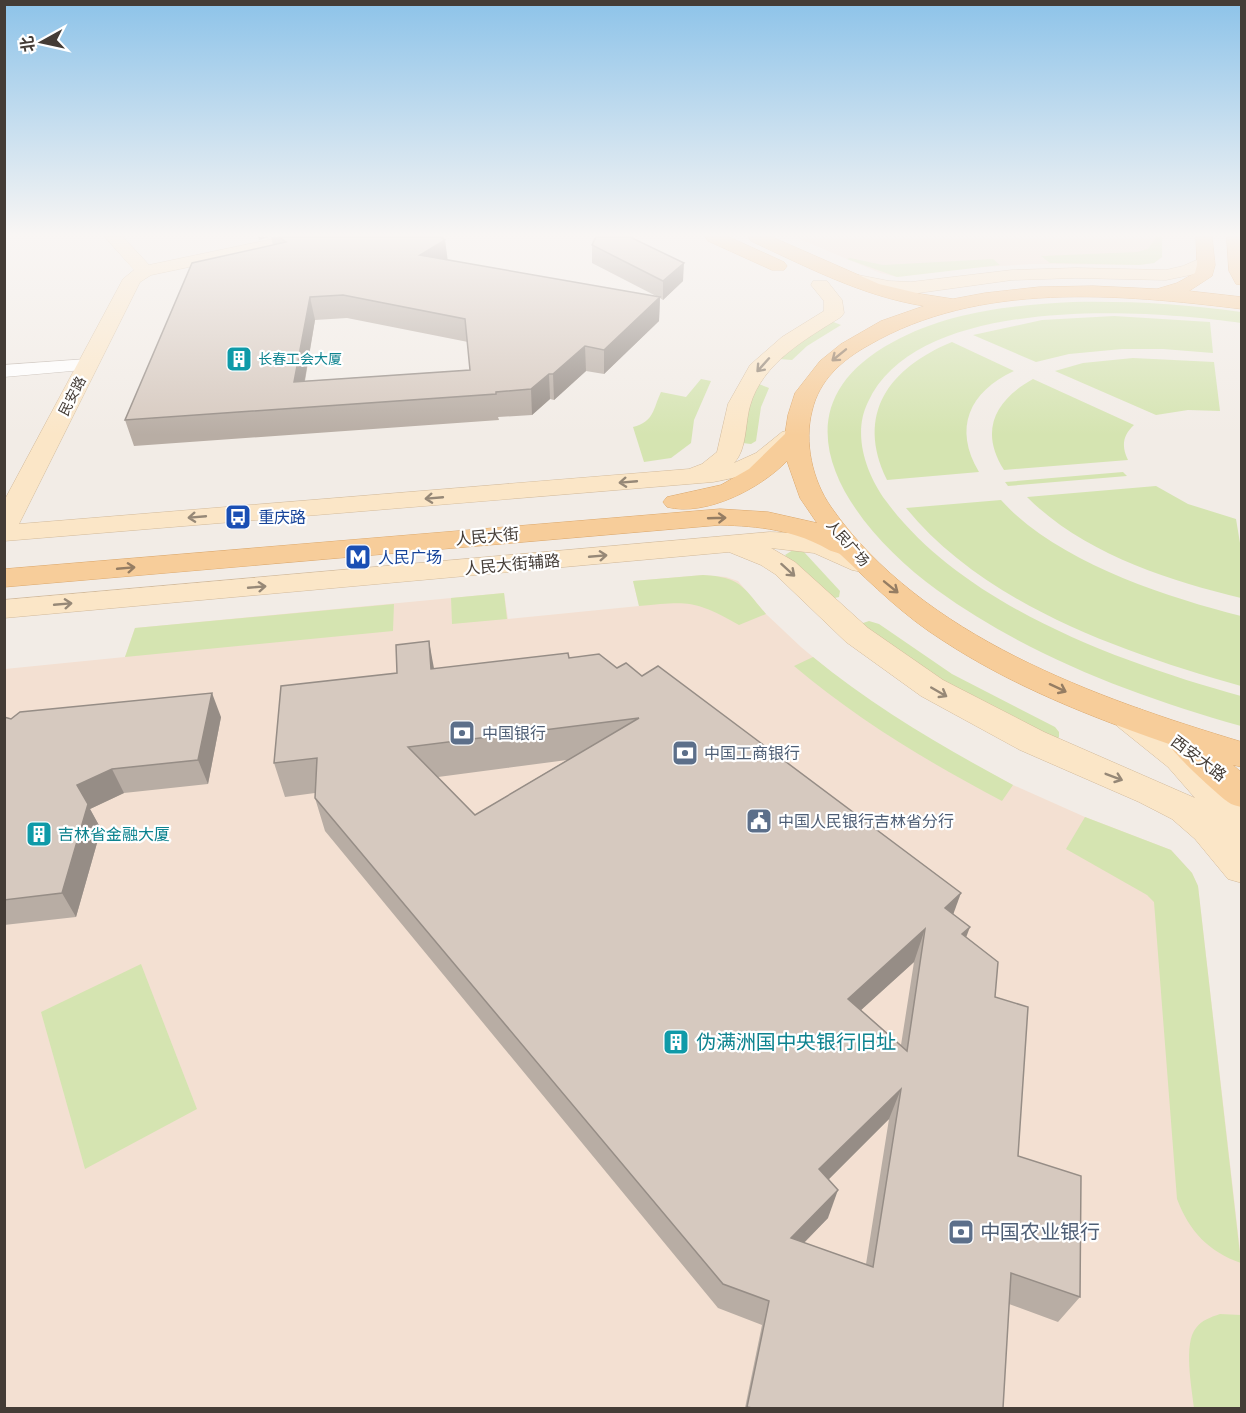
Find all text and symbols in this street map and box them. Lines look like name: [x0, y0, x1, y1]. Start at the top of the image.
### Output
north arrow: [12, 12, 72, 72]
text: 北: [17, 35, 38, 53]
building icon: 长春工会大厦: [224, 344, 254, 374]
one-way arrow: [831, 349, 847, 362]
place label: 长春工会大厦: [258, 351, 342, 368]
one-way arrow: [756, 357, 770, 372]
street label: 民安路: [55, 374, 90, 419]
one-way arrow: [618, 477, 638, 488]
one-way arrow: [424, 493, 444, 504]
bus stop icon: 重庆路: [223, 502, 253, 532]
place label: 重庆路: [258, 508, 306, 527]
one-way arrow: [188, 512, 208, 523]
one-way arrow: [707, 512, 727, 523]
street label: 人民广场: [823, 517, 872, 570]
street label: 人民大街: [454, 524, 520, 549]
metro station icon: 人民广场: [343, 542, 373, 572]
place label: 人民广场: [378, 548, 442, 567]
one-way arrow: [587, 550, 607, 561]
street label: 人民大街辅路: [463, 551, 561, 578]
one-way arrow: [115, 562, 135, 573]
one-way arrow: [780, 563, 795, 577]
one-way arrow: [247, 581, 266, 592]
one-way arrow: [883, 581, 899, 594]
one-way arrow: [52, 598, 72, 609]
one-way arrow: [1048, 683, 1066, 695]
one-way arrow: [930, 686, 947, 698]
bank icon: 中国银行: [447, 718, 477, 748]
place label: 中国银行: [482, 724, 546, 743]
street label: 西安大路: [1167, 732, 1230, 785]
bank icon: 中国工商银行: [670, 738, 700, 768]
place label: 中国工商银行: [704, 744, 800, 763]
one-way arrow: [1104, 772, 1123, 783]
public building icon: 中国人民银行吉林省分行: [744, 806, 774, 836]
place label: 中国人民银行吉林省分行: [778, 812, 954, 831]
building icon: 吉林省金融大厦: [24, 819, 54, 849]
place label: 吉林省金融大厦: [58, 825, 170, 844]
building icon: 伪满洲国中央银行旧址: [661, 1027, 691, 1057]
place label: 伪满洲国中央银行旧址: [696, 1030, 896, 1054]
bank icon: 中国农业银行: [946, 1217, 976, 1247]
place label: 中国农业银行: [980, 1220, 1100, 1244]

